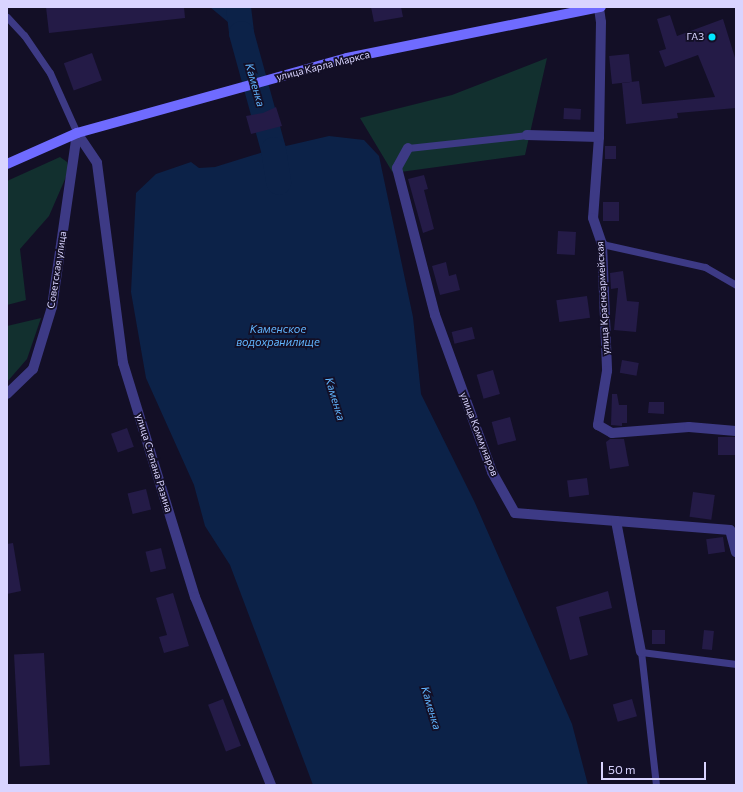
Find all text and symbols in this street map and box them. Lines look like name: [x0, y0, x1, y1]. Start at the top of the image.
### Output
place label: ГАЗ: [687, 31, 704, 43]
marker: ГАЗ: [707, 32, 717, 42]
street label: улица Карла Маркса: [275, 49, 371, 83]
water label: Каменка: [243, 62, 267, 108]
street label: Советская улица: [45, 231, 69, 309]
street label: улица Красноармейская: [594, 241, 612, 355]
water label: Каменское водохранилище: [236, 323, 320, 349]
water label: Каменка: [322, 376, 348, 422]
street label: улица Коммунаров: [457, 390, 501, 478]
street label: улица Степана Разина: [133, 412, 175, 514]
water label: Каменка: [418, 685, 444, 731]
scale bar: [603, 754, 708, 780]
text: 50 m: [608, 762, 636, 776]

